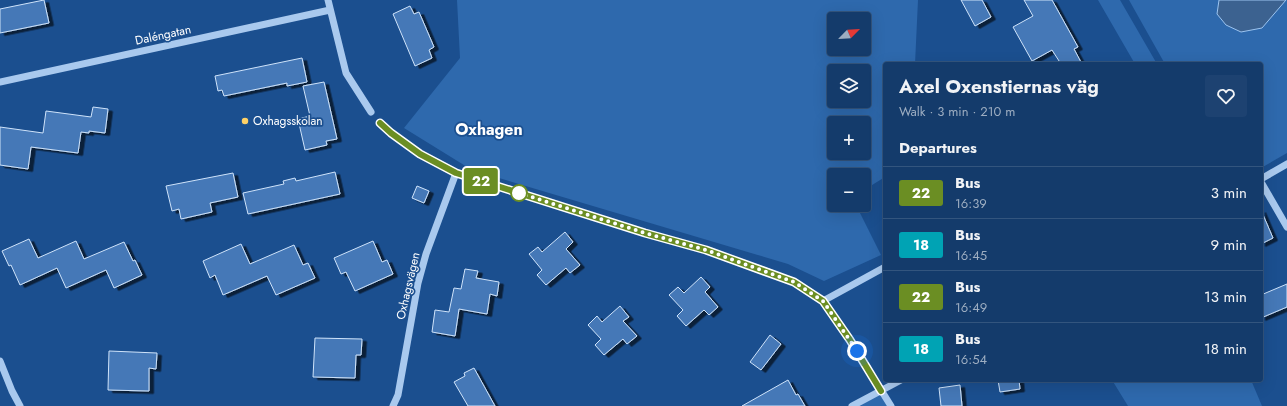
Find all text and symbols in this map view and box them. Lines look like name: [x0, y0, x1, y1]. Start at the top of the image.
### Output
north arrow: [827, 12, 871, 56]
map controls: [827, 12, 871, 212]
street label: Daléngatan: [133, 20, 193, 50]
button: layers: [827, 64, 871, 108]
text: Axel Oxenstiernas väg: [899, 73, 1099, 100]
button: heart: [1205, 75, 1247, 117]
text: Walk · 3 min · 210 m: [899, 102, 1015, 121]
place label: Oxhagsskolan: [253, 112, 323, 130]
marker: Oxhagsskolan: [240, 116, 250, 126]
button: +: [827, 116, 871, 160]
district label: Oxhagen: [455, 118, 523, 141]
text: Departures: [899, 137, 977, 159]
line badge: 22: [463, 168, 499, 194]
button: −: [827, 168, 871, 212]
text: 22: [472, 171, 490, 191]
text: Bus: [955, 172, 980, 194]
text: 3 min: [1211, 182, 1247, 204]
text: 22: [912, 183, 930, 203]
unlabelled marker: [510, 184, 528, 202]
text: 16:39: [955, 194, 987, 213]
text: Bus: [955, 224, 980, 246]
text: 9 min: [1210, 234, 1247, 256]
text: 18: [913, 235, 929, 255]
text: 16:45: [955, 246, 987, 265]
street label: Oxhagsvägen: [392, 251, 424, 321]
text: Bus: [955, 276, 980, 298]
text: 13 min: [1204, 286, 1247, 308]
text: 22: [912, 287, 930, 307]
text: 16:49: [955, 298, 987, 317]
text: Bus: [955, 328, 980, 350]
text: 18 min: [1204, 338, 1247, 360]
text: 18: [913, 339, 929, 359]
your location: [847, 341, 867, 361]
text: 16:54: [955, 350, 987, 369]

